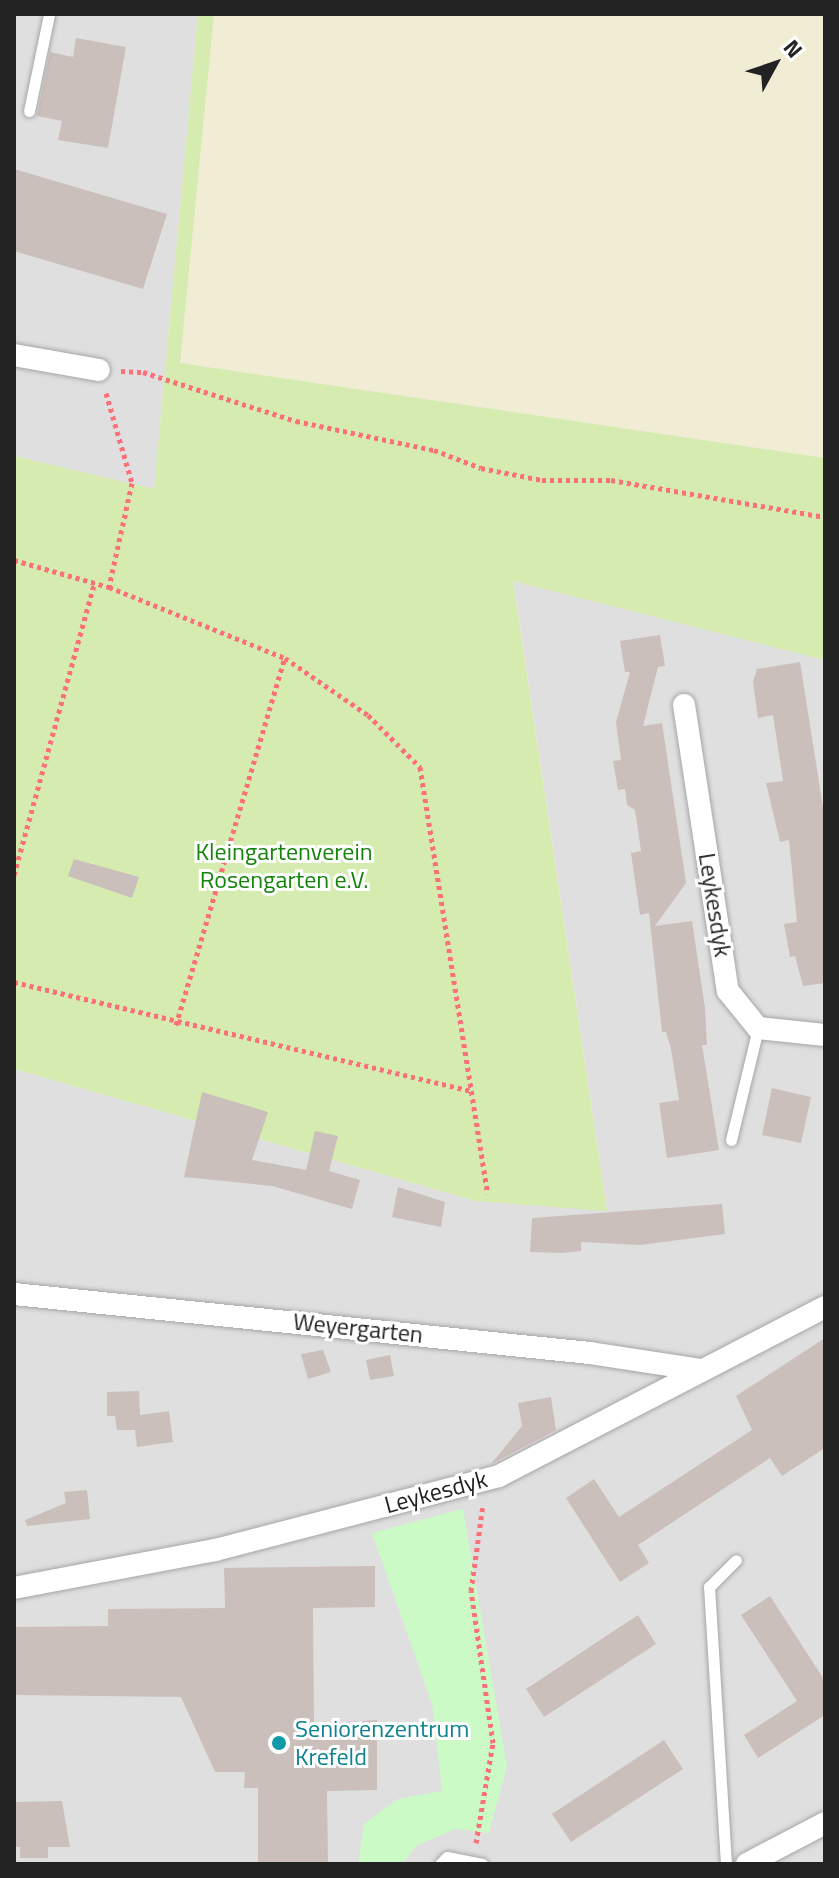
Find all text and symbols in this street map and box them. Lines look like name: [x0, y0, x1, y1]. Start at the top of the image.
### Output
north arrow: [735, 24, 815, 104]
text: N: [775, 32, 811, 65]
park label: Kleingartenverein Rosengarten e.V.: [195, 838, 373, 894]
street label: Leykesdyk: [693, 851, 737, 959]
street label: Weyergarten: [292, 1307, 424, 1349]
street label: Leykesdyk: [382, 1464, 490, 1520]
place label: Seniorenzentrum Krefeld: [295, 1715, 469, 1771]
marker: Seniorenzentrum Krefeld: [270, 1734, 288, 1752]

